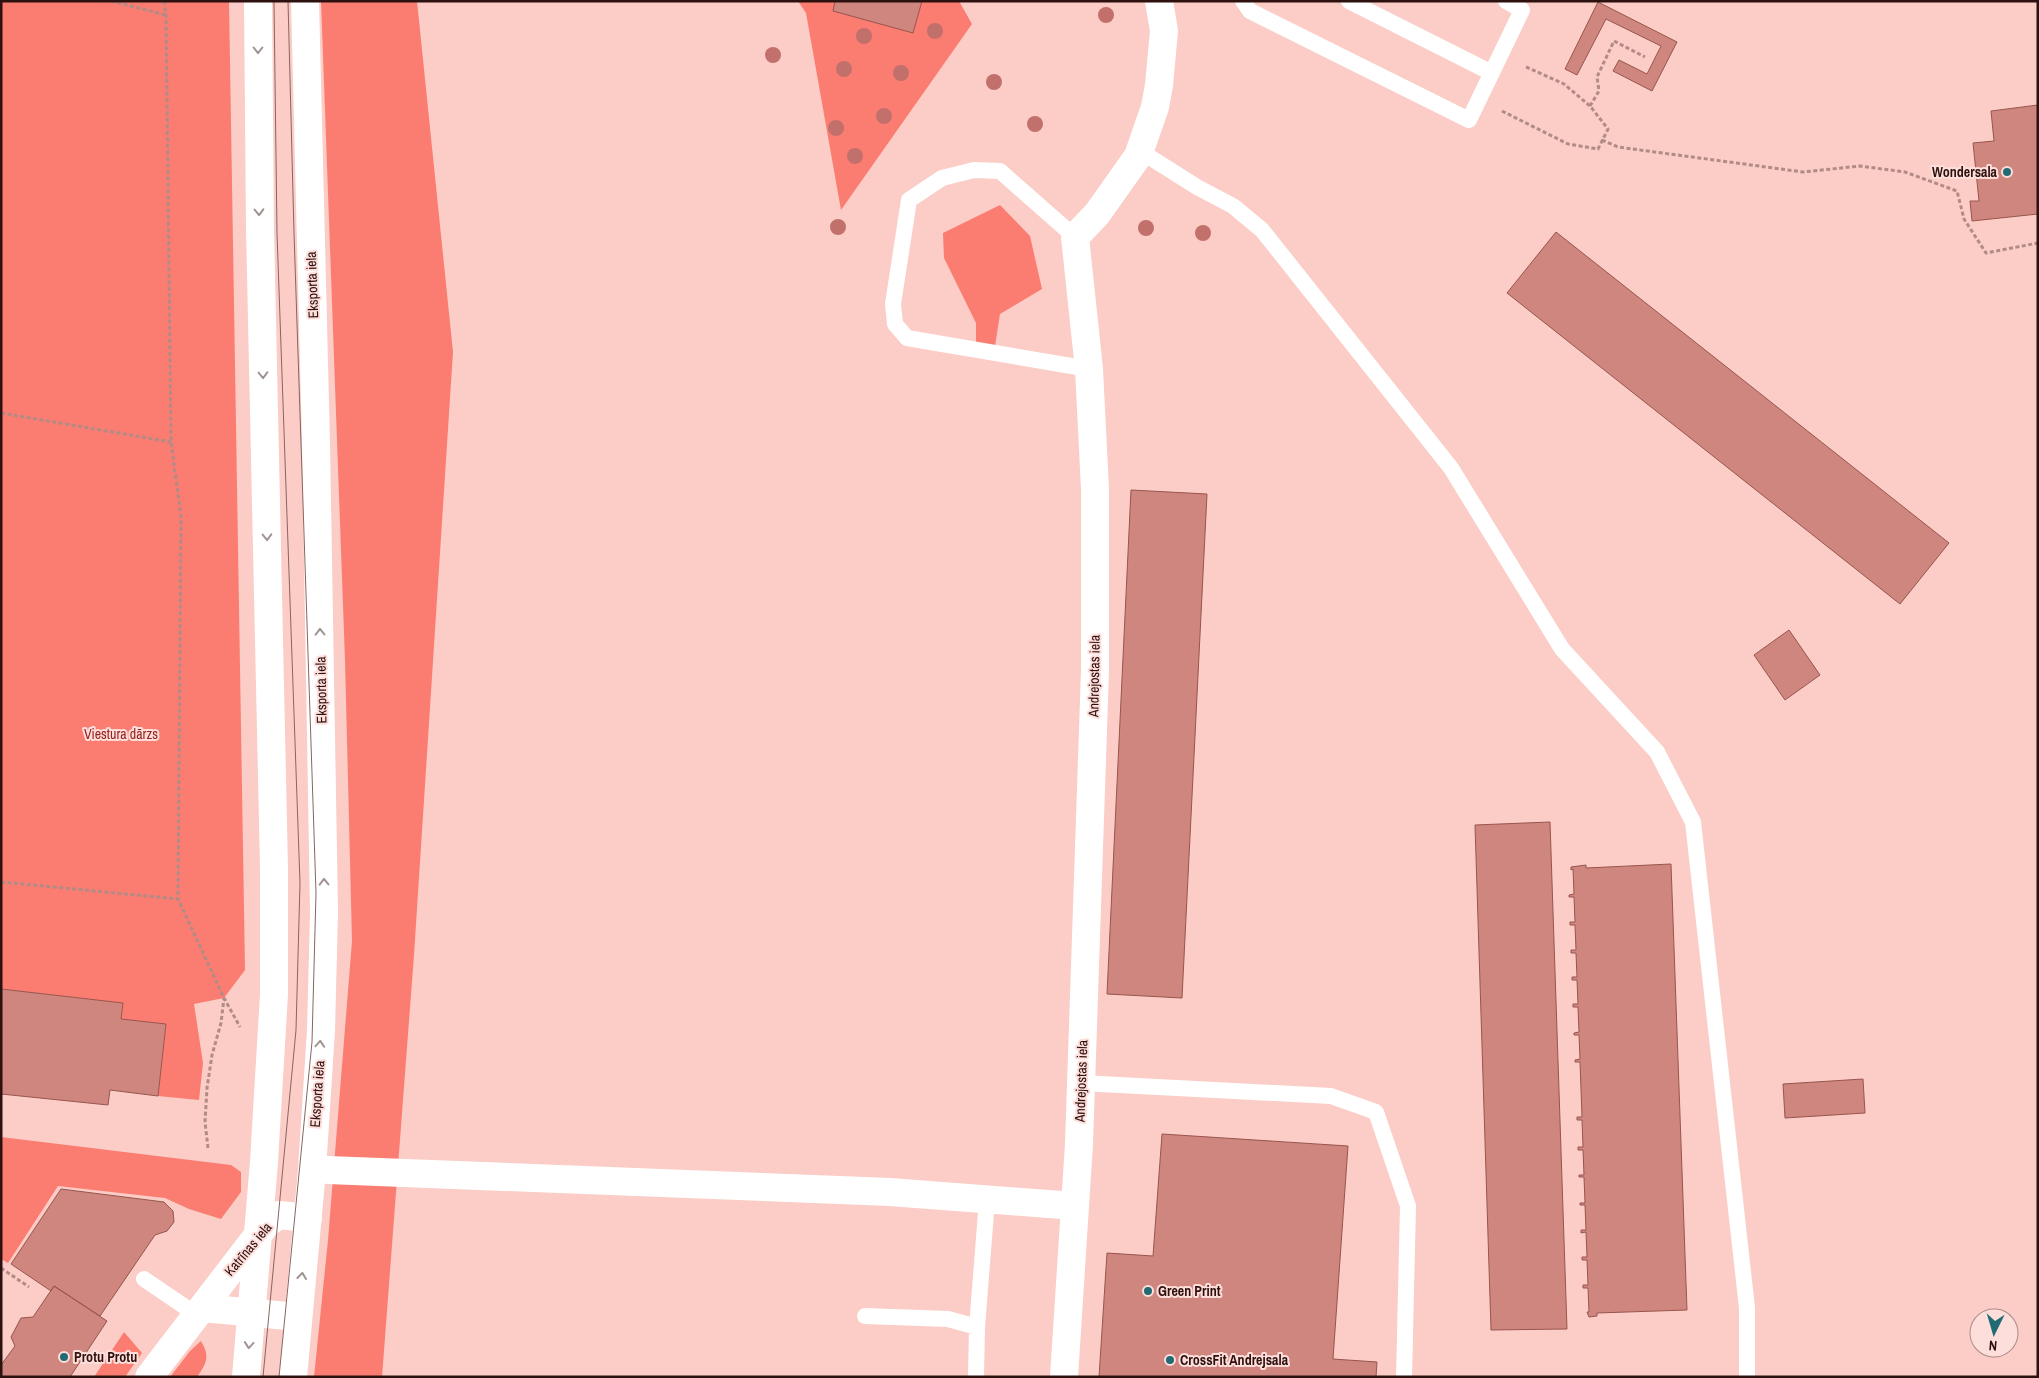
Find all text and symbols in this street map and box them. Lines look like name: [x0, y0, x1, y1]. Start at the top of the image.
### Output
one-way arrow: [253, 46, 263, 54]
place label: Wondersala: [1932, 163, 1998, 181]
marker: Wondersala: [2001, 166, 2013, 178]
one-way arrow: [254, 209, 264, 217]
street label: Eksporta iela: [302, 251, 322, 319]
one-way arrow: [258, 372, 268, 379]
one-way arrow: [262, 534, 272, 542]
one-way arrow: [315, 628, 325, 636]
street label: Andrejostas iela: [1084, 634, 1104, 718]
street label: Eksporta iela: [311, 656, 331, 724]
park label: Viestura dārzs: [84, 725, 158, 743]
one-way arrow: [319, 878, 329, 886]
street label: Andrejostas iela: [1071, 1039, 1091, 1123]
one-way arrow: [315, 1040, 326, 1048]
street label: Eksporta iela: [306, 1059, 328, 1128]
street label: Katrīnas iela: [220, 1218, 276, 1279]
one-way arrow: [296, 1272, 307, 1280]
place label: Green Print: [1158, 1282, 1221, 1300]
marker: Green Print: [1142, 1285, 1154, 1297]
north arrow: [1969, 1308, 2019, 1358]
text: N: [1988, 1337, 1998, 1355]
one-way arrow: [244, 1341, 255, 1349]
place label: Protu Protu: [74, 1348, 137, 1366]
marker: Protu Protu: [58, 1351, 70, 1363]
place label: CrossFit Andrejsala: [1180, 1351, 1289, 1369]
marker: CrossFit Andrejsala: [1164, 1354, 1176, 1366]

